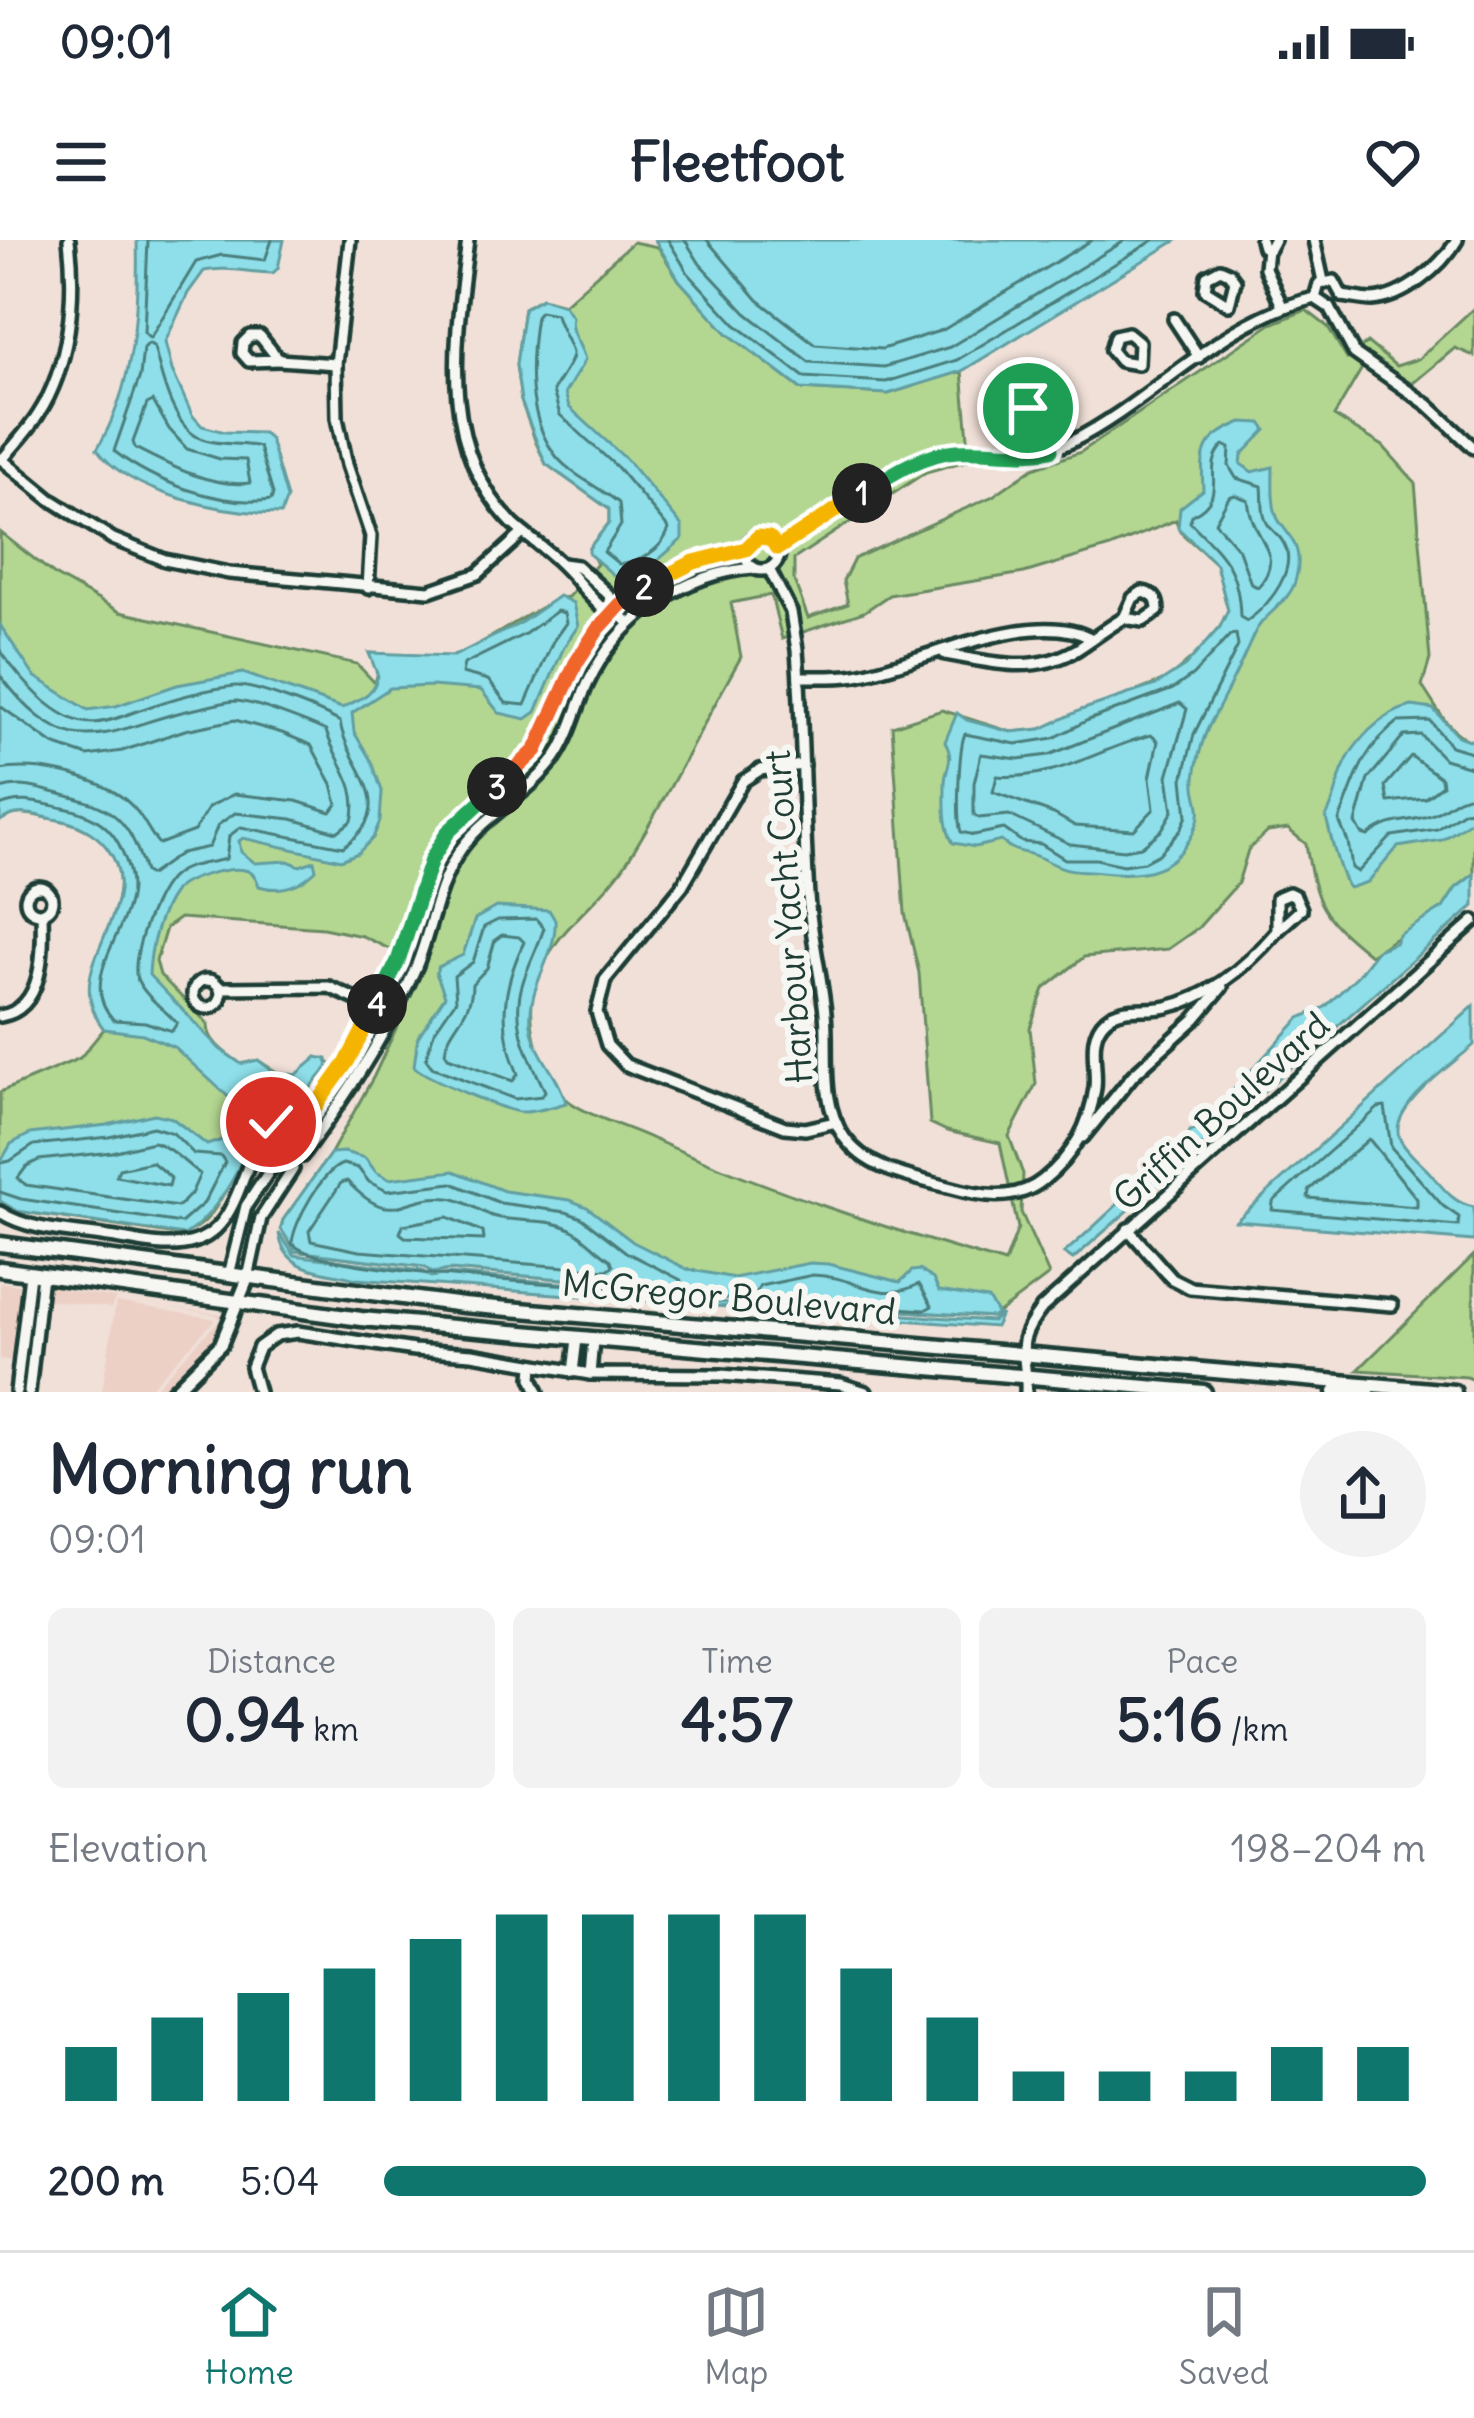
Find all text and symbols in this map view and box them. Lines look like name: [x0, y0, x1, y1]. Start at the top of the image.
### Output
text: 09:01: [60, 14, 173, 70]
text: Fleetfoot: [630, 128, 844, 196]
icon: menu: [48, 129, 114, 195]
icon: heart: [1360, 129, 1426, 195]
pin: [977, 357, 1079, 459]
icon: arrive: [995, 375, 1061, 441]
pin: 1: [832, 463, 892, 523]
text: 1: [855, 472, 869, 514]
pin: 2: [614, 557, 674, 617]
text: 2: [635, 566, 653, 608]
street label: Harbour Yacht Court: [754, 749, 823, 1085]
pin: 3: [467, 757, 527, 817]
text: 3: [488, 766, 506, 808]
pin: 4: [347, 974, 407, 1034]
text: 4: [367, 983, 387, 1025]
street label: Griffin Boulevard: [1104, 1003, 1339, 1220]
pin: [220, 1071, 322, 1173]
icon: check: [238, 1089, 304, 1155]
street label: McGregor Boulevard: [560, 1260, 898, 1335]
text: Morning run: [48, 1428, 412, 1511]
button: share: [1300, 1431, 1426, 1557]
text: 09:01: [48, 1515, 146, 1564]
text: Distance: [207, 1640, 336, 1682]
text: Time: [701, 1640, 773, 1682]
text: Pace: [1166, 1640, 1238, 1682]
text: 0.94: [184, 1682, 305, 1757]
text: 4:57: [681, 1682, 793, 1757]
text: 5:16: [1116, 1682, 1223, 1757]
text: km: [305, 1708, 359, 1750]
text: /km: [1223, 1708, 1288, 1750]
text: Elevation: [48, 1824, 208, 1873]
text: 198–204 m: [1230, 1824, 1426, 1873]
text: 200 m: [48, 2157, 164, 2206]
text: 5:04: [240, 2157, 319, 2206]
tab: Home: [205, 2279, 294, 2393]
tab: Map: [703, 2279, 769, 2393]
tab: Saved: [1179, 2279, 1269, 2393]

